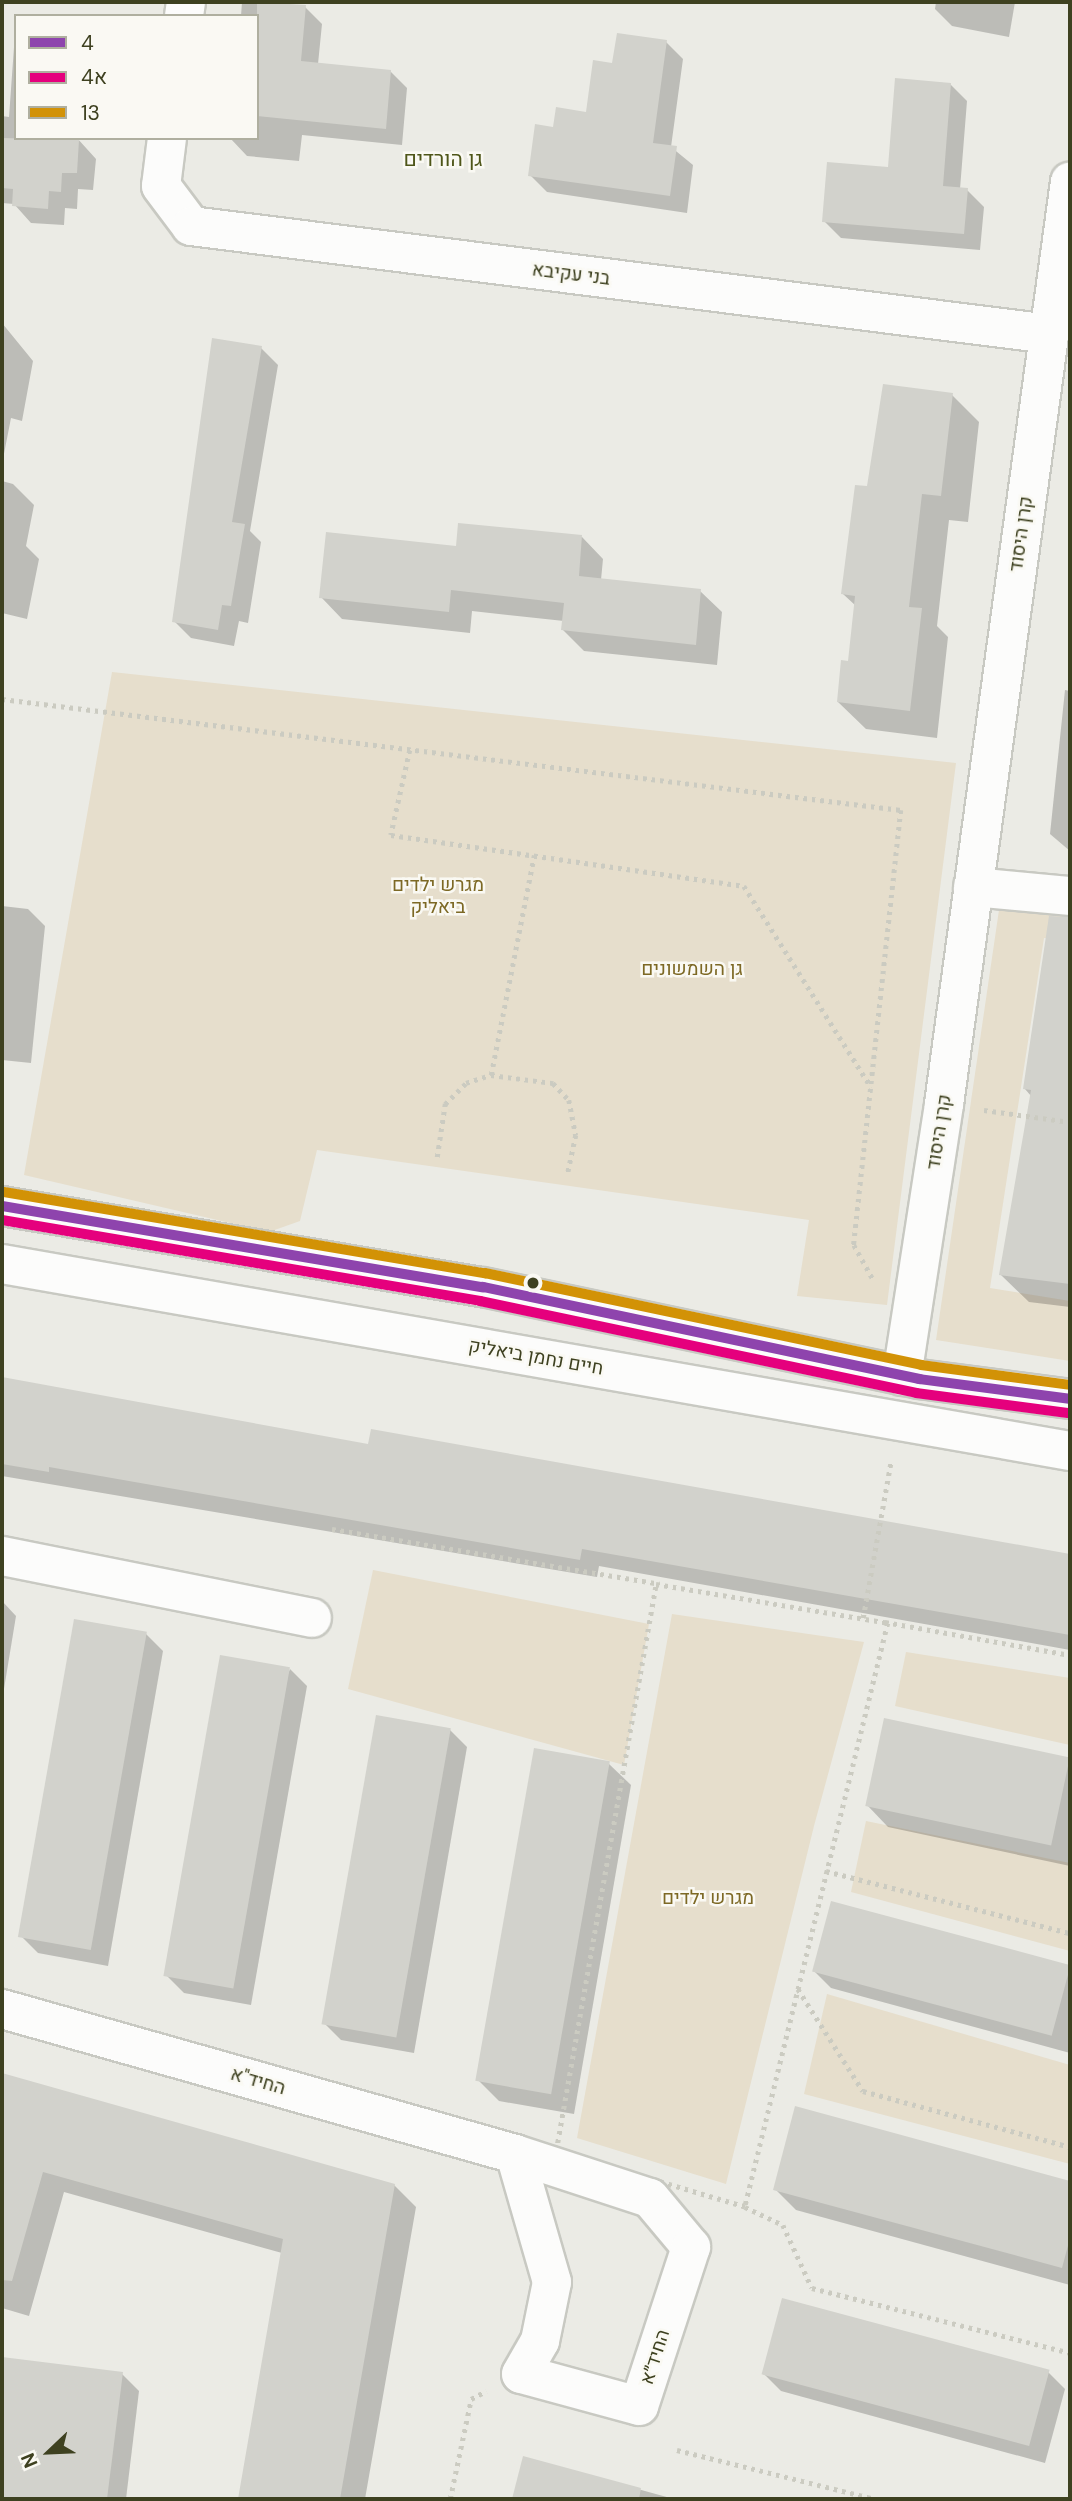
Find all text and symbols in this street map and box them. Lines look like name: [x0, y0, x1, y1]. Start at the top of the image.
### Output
legend: [14, 14, 259, 140]
text: 4: [81, 29, 94, 57]
text: 4א: [81, 63, 107, 91]
text: 13: [81, 99, 100, 127]
district label: גן הורדים: [403, 146, 483, 172]
street label: בני עקיבא: [531, 258, 611, 290]
street label: קרן היסוד: [1004, 495, 1038, 573]
park label: מגרש ילדים ביאליק: [392, 874, 484, 918]
park label: גן השמשונים: [641, 958, 743, 980]
street label: קרן היסוד: [922, 1093, 956, 1171]
unlabelled marker: [526, 1276, 540, 1290]
street label: חיים נחמן ביאליק: [467, 1334, 605, 1380]
park label: מגרש ילדים: [662, 1887, 754, 1909]
street label: החיד"א: [228, 2062, 288, 2100]
street label: החיד״א: [635, 2326, 675, 2388]
north arrow: [14, 2417, 84, 2487]
text: N: [15, 2449, 43, 2472]

